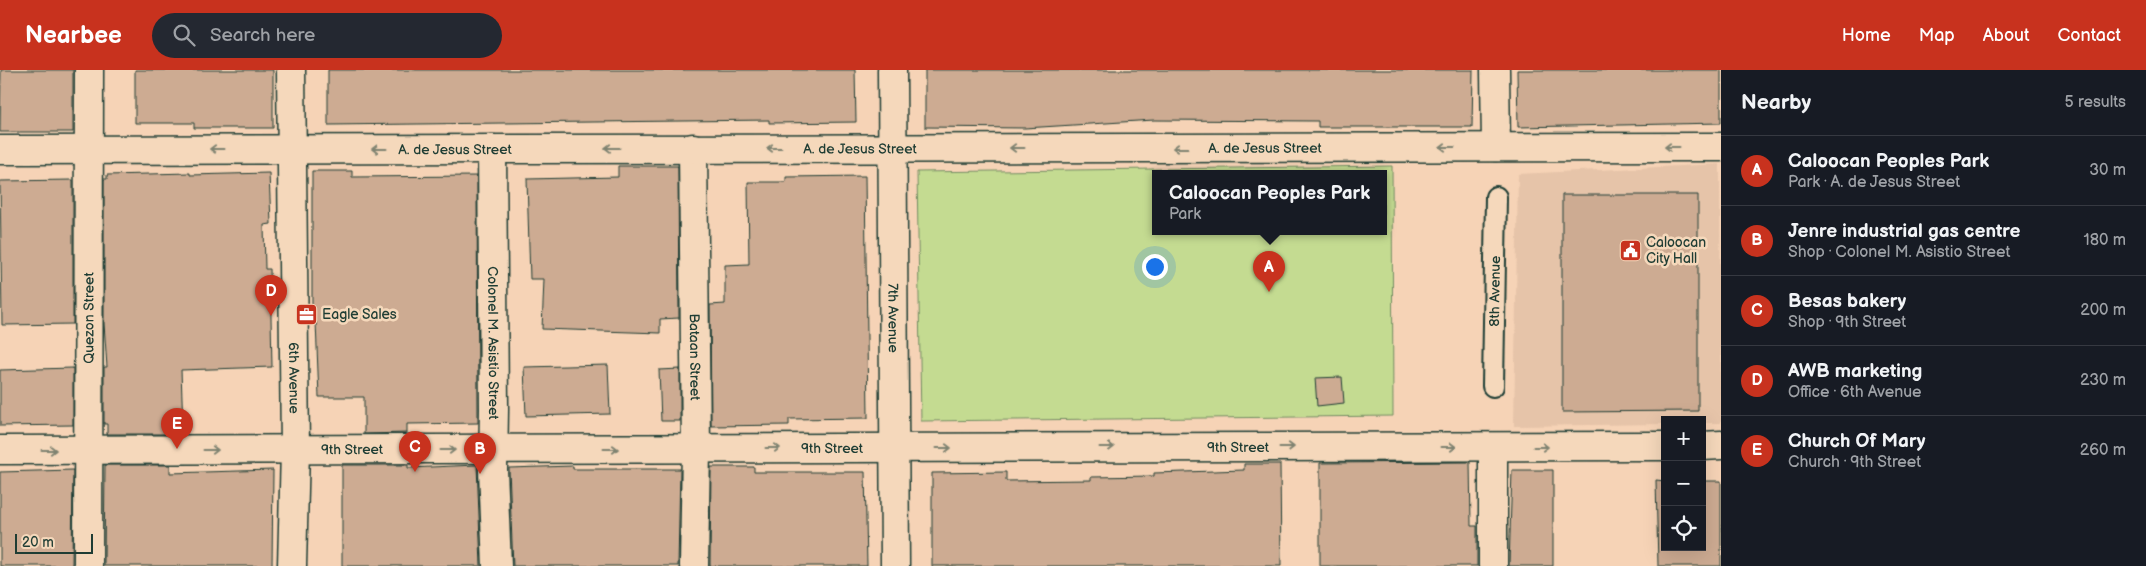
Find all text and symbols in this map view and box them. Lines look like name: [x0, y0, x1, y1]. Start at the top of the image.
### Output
search box: [152, 13, 502, 58]
text: Nearbee: [25, 21, 122, 50]
icon: search: [170, 21, 198, 49]
text: Search here: [210, 24, 315, 47]
text: Home: [1842, 25, 1891, 46]
text: Map: [1919, 25, 1955, 46]
text: About: [1983, 25, 2030, 46]
text: Contact: [2058, 25, 2121, 46]
text: Nearby: [1741, 90, 1811, 115]
text: 5 results: [2064, 93, 2126, 112]
street label: A. de Jesus Street: [803, 140, 917, 158]
street label: A. de Jesus Street: [1208, 140, 1322, 157]
street label: A. de Jesus Street: [398, 141, 512, 158]
one-way arrow: [1440, 142, 1456, 152]
one-way arrow: [1665, 142, 1681, 152]
one-way arrow: [604, 143, 620, 153]
one-way arrow: [766, 143, 782, 153]
one-way arrow: [1010, 143, 1026, 153]
one-way arrow: [1172, 143, 1188, 153]
one-way arrow: [209, 144, 225, 154]
one-way arrow: [371, 144, 388, 154]
text: Caloocan Peoples Park: [1788, 150, 1989, 173]
text: A: [1752, 161, 1762, 180]
text: 30 m: [2089, 161, 2126, 180]
popup: [1152, 170, 1387, 235]
text: Park · A. de Jesus Street: [1788, 173, 1960, 192]
text: Caloocan Peoples Park: [1169, 182, 1370, 205]
text: Park: [1169, 205, 1201, 224]
text: Jenre industrial gas centre: [1788, 220, 2020, 243]
text: B: [1751, 231, 1763, 250]
text: 180 m: [2084, 231, 2126, 250]
place label: Caloocan City Hall: [1646, 234, 1706, 267]
public building icon: Caloocan City Hall: [1618, 238, 1642, 262]
text: Shop · Colonel M. Asistio Street: [1788, 243, 2010, 262]
pin: A: [1253, 251, 1285, 292]
your location: [1142, 254, 1168, 280]
street label: 8th Avenue: [1486, 255, 1504, 327]
street label: Colonel M. Asistio Street: [484, 266, 502, 421]
street label: Quezon Street: [80, 272, 98, 364]
pin: D: [255, 275, 287, 316]
street label: 7th Avenue: [884, 283, 902, 353]
text: Besas bakery: [1788, 290, 1906, 313]
text: C: [1751, 301, 1763, 320]
text: 200 m: [2080, 301, 2126, 320]
office icon: Eagle Sales: [294, 302, 318, 326]
place label: Eagle Sales: [322, 306, 397, 323]
street label: Bataan Street: [686, 313, 704, 401]
text: Shop · 9th Street: [1788, 313, 1906, 332]
street label: 6th Avenue: [285, 342, 303, 414]
text: AWB marketing: [1788, 360, 1922, 383]
text: D: [1751, 371, 1763, 390]
text: 230 m: [2080, 371, 2126, 390]
text: Office · 6th Avenue: [1788, 383, 1922, 402]
pin: E: [161, 408, 193, 449]
map controls: [1661, 416, 1706, 551]
button: +: [1661, 416, 1706, 461]
text: Church Of Mary: [1788, 430, 1926, 453]
pin: C: [399, 431, 431, 472]
pin: B: [464, 433, 496, 474]
street label: 9th Street: [1207, 439, 1270, 456]
street label: 9th Street: [801, 440, 864, 457]
street label: 9th Street: [321, 441, 384, 458]
text: E: [1752, 441, 1762, 460]
text: 260 m: [2080, 441, 2126, 460]
one-way arrow: [1098, 442, 1114, 452]
one-way arrow: [1278, 442, 1294, 452]
one-way arrow: [1440, 442, 1457, 452]
one-way arrow: [1533, 442, 1549, 452]
one-way arrow: [936, 443, 952, 453]
one-way arrow: [602, 444, 619, 454]
one-way arrow: [765, 444, 781, 453]
one-way arrow: [40, 445, 56, 455]
one-way arrow: [202, 445, 219, 455]
one-way arrow: [440, 445, 456, 455]
text: Church · 9th Street: [1788, 453, 1921, 472]
button: −: [1661, 461, 1706, 506]
button: locate: [1661, 506, 1706, 551]
scale bar: [15, 531, 92, 554]
text: 20 m: [22, 534, 54, 551]

